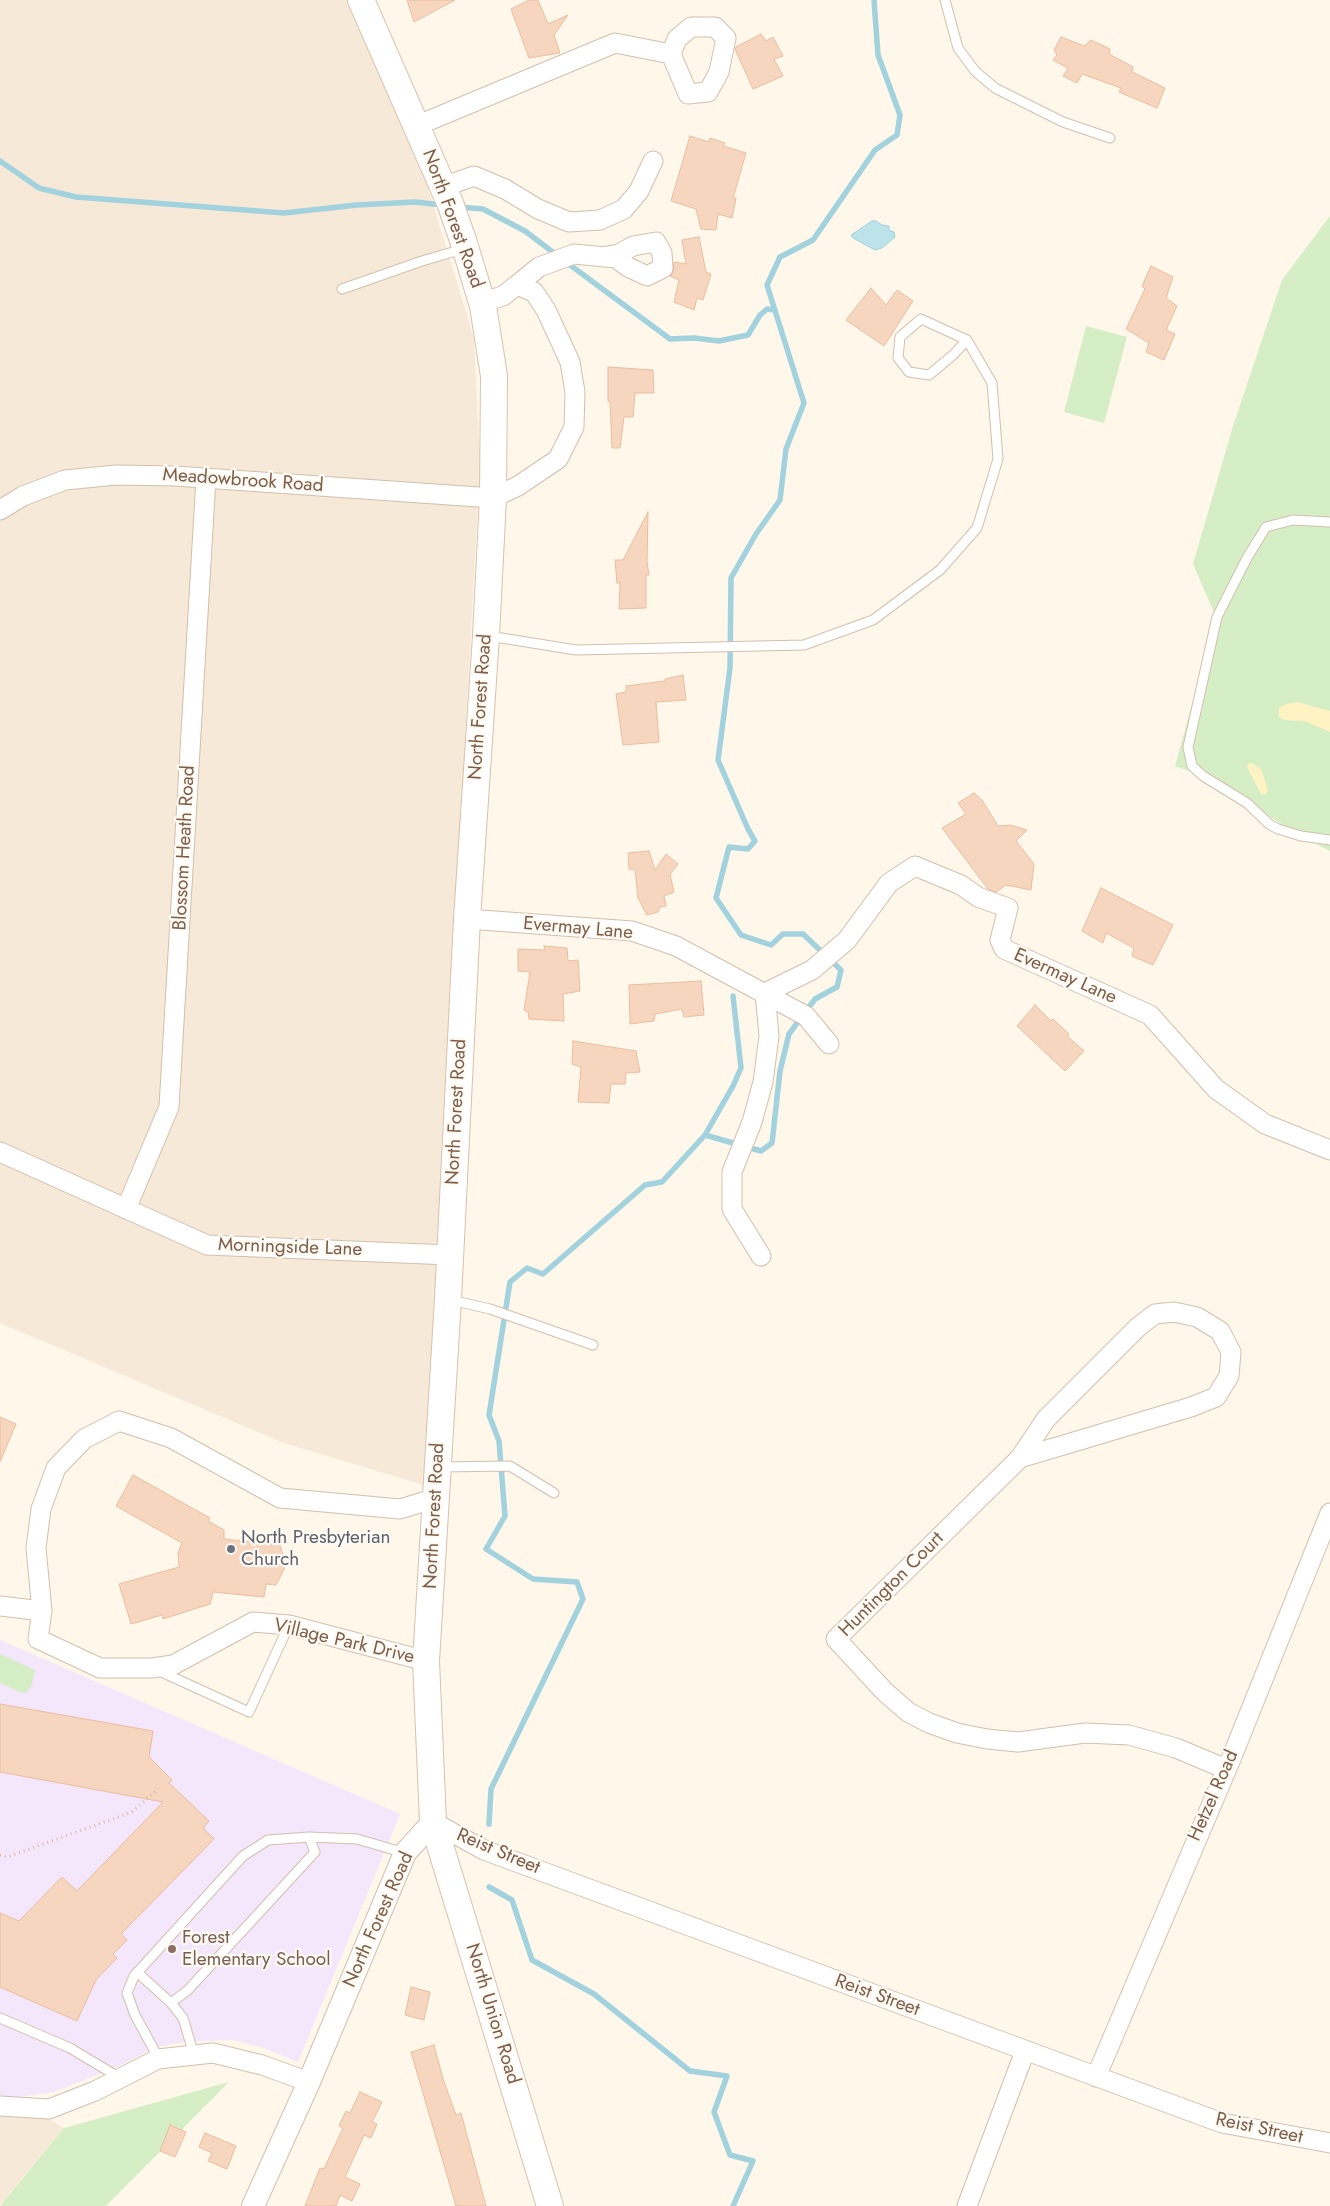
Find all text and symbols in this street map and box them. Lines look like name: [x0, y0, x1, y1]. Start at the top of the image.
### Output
street label: North Forest Road: [416, 146, 488, 292]
street label: Meadowbrook Road: [162, 464, 324, 498]
street label: North Forest Road: [465, 633, 497, 781]
street label: Blossom Heath Road: [169, 765, 201, 931]
street label: Evermay Lane: [522, 913, 634, 945]
street label: Evermay Lane: [1010, 944, 1120, 1010]
street label: North Forest Road: [442, 1038, 472, 1186]
street label: Morningside Lane: [217, 1234, 363, 1262]
street label: North Forest Road: [420, 1442, 450, 1590]
place label: North Presbyterian Church: [241, 1527, 390, 1571]
street label: Huntington Court: [835, 1528, 949, 1642]
marker: North Presbyterian Church: [225, 1543, 237, 1555]
street label: Village Park Drive: [272, 1615, 416, 1669]
street label: Hetzel Road: [1184, 1747, 1244, 1845]
street label: Reist Street: [453, 1824, 543, 1880]
street label: North Forest Road: [339, 1849, 419, 1991]
place label: Forest Elementary School: [182, 1927, 331, 1971]
street label: North Union Road: [460, 1941, 524, 2087]
marker: Forest Elementary School: [166, 1943, 178, 1955]
street label: Reist Street: [831, 1970, 923, 2022]
street label: Reist Street: [1213, 2109, 1305, 2149]

